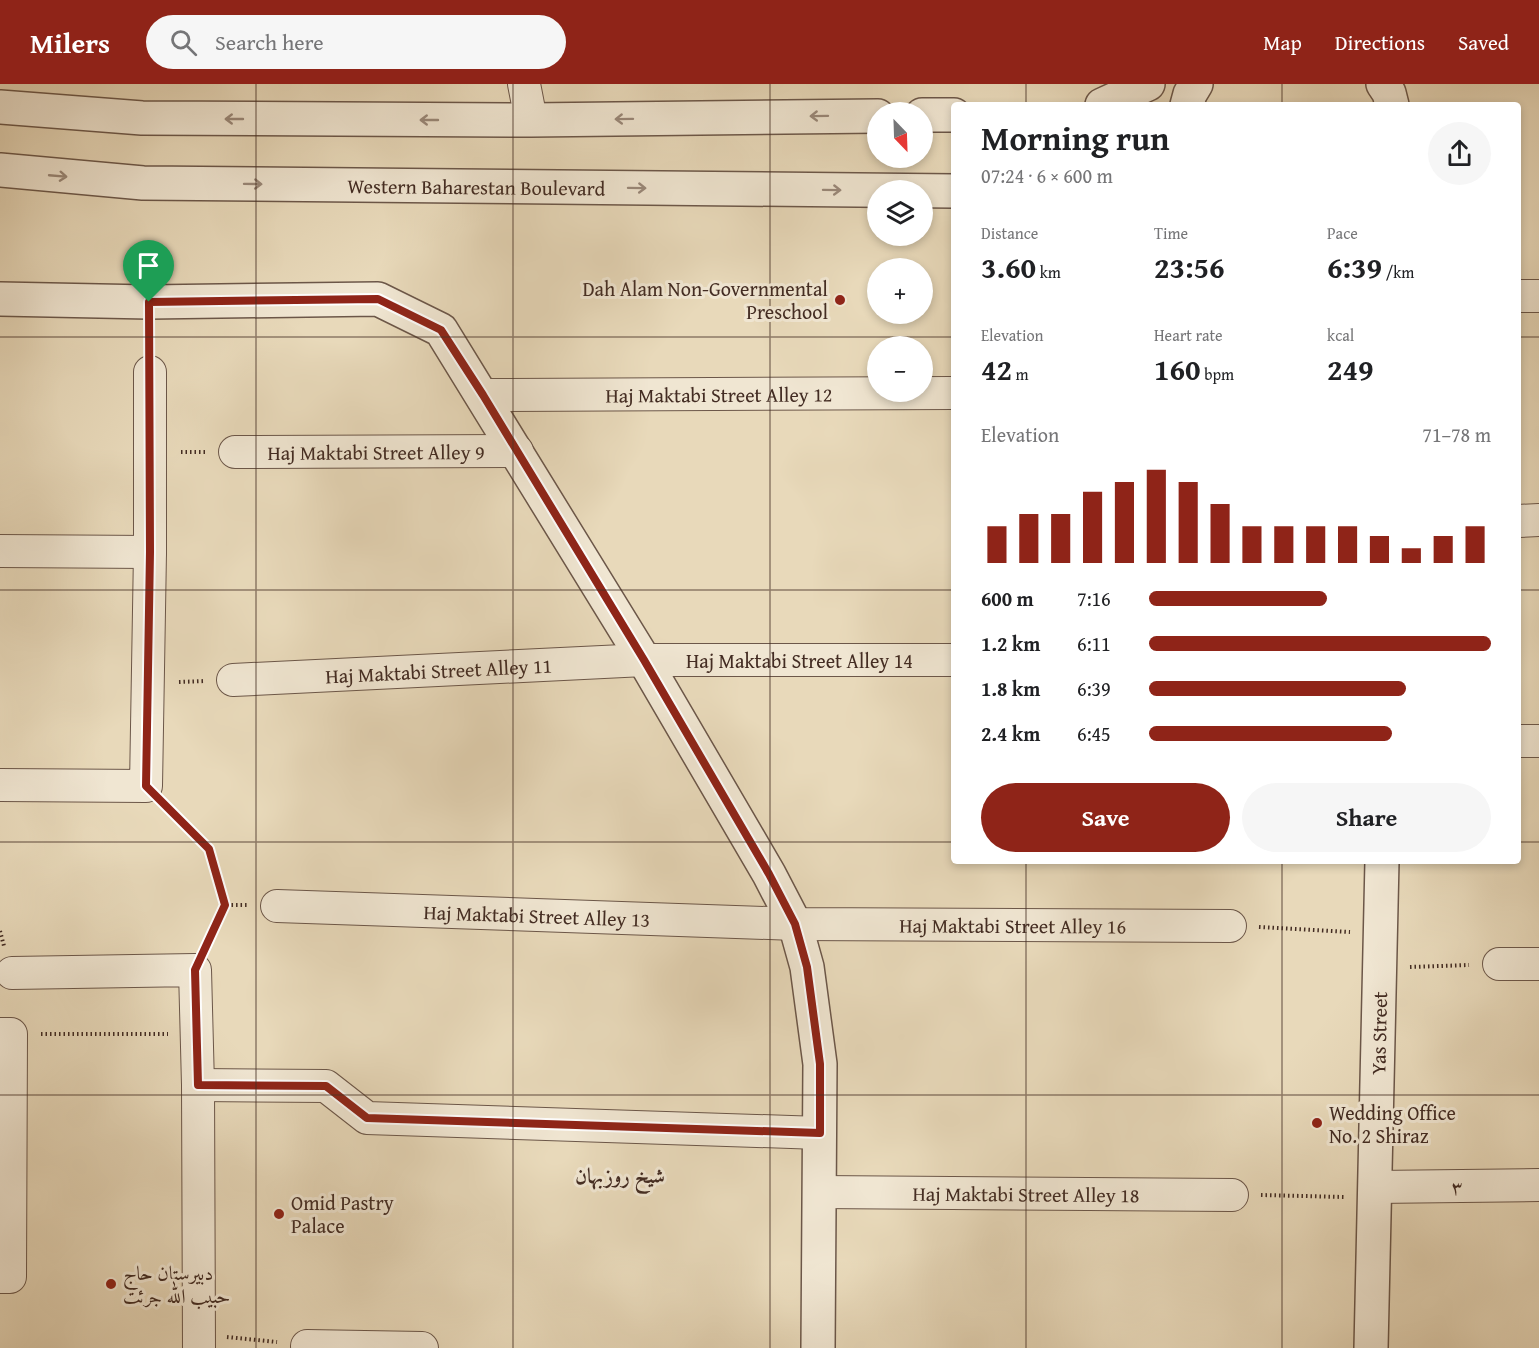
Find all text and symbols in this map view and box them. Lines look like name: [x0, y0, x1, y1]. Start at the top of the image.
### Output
search box: [146, 15, 566, 69]
text: Milers: [30, 22, 110, 63]
icon: search: [167, 26, 200, 59]
text: Search here: [215, 26, 324, 58]
text: Map: [1263, 27, 1302, 58]
text: Directions: [1335, 27, 1425, 58]
text: Saved: [1458, 27, 1509, 58]
north arrow: [867, 102, 933, 168]
map controls: [867, 102, 933, 402]
one-way arrow: [810, 110, 830, 122]
one-way arrow: [225, 113, 245, 125]
one-way arrow: [615, 113, 635, 125]
one-way arrow: [420, 114, 440, 126]
text: Morning run: [981, 114, 1170, 162]
button: share: [1428, 122, 1491, 185]
text: 07:24 · 6 × 600 m: [981, 161, 1113, 190]
one-way arrow: [48, 171, 68, 182]
street label: Western Baharestan Boulevard: [347, 171, 606, 202]
one-way arrow: [242, 178, 262, 190]
button: layers: [867, 180, 933, 246]
one-way arrow: [626, 182, 646, 194]
one-way arrow: [821, 184, 841, 196]
text: Distance: [981, 221, 1038, 245]
text: Time: [1154, 221, 1188, 245]
text: Pace: [1327, 221, 1358, 245]
pin: [123, 240, 174, 302]
text: 3.60: [981, 245, 1036, 289]
text: 23:56: [1154, 245, 1225, 289]
text: 6:39: [1327, 245, 1382, 289]
icon: arrive: [132, 249, 165, 282]
button: +: [867, 258, 933, 324]
text: km: [1036, 260, 1061, 284]
text: /km: [1382, 260, 1414, 284]
place label: Dah Alam Non-Governmental Preschool: [582, 274, 828, 326]
marker: Dah Alam Non-Governmental Preschool: [833, 293, 847, 307]
text: Elevation: [981, 323, 1044, 347]
text: Heart rate: [1154, 323, 1223, 347]
text: kcal: [1327, 323, 1354, 347]
button: −: [867, 336, 933, 402]
text: 42: [981, 347, 1012, 391]
text: 160: [1154, 347, 1201, 391]
text: 249: [1327, 347, 1374, 391]
text: m: [1012, 362, 1029, 386]
text: bpm: [1201, 362, 1234, 386]
street label: Haj Maktabi Street Alley 12: [605, 379, 833, 409]
text: Elevation: [981, 420, 1059, 449]
text: 71–78 m: [1422, 420, 1491, 449]
street label: Haj Maktabi Street Alley 9: [267, 437, 485, 466]
text: 600 m: [981, 584, 1034, 613]
text: 7:16: [1077, 584, 1111, 613]
text: 1.2 km: [981, 629, 1040, 658]
text: 6:11: [1077, 629, 1111, 658]
street label: Haj Maktabi Street Alley 14: [686, 646, 913, 675]
street label: Haj Maktabi Street Alley 11: [325, 650, 553, 690]
text: 1.8 km: [981, 674, 1040, 703]
text: 6:39: [1077, 674, 1111, 703]
text: 2.4 km: [981, 719, 1040, 748]
text: 6:45: [1077, 719, 1111, 748]
button: Save: [981, 783, 1230, 852]
button: Share: [1242, 783, 1491, 852]
street label: Haj Maktabi Street Alley 13: [423, 897, 651, 933]
street label: Haj Maktabi Street Alley 16: [899, 910, 1126, 940]
street label: Yas Street: [1363, 991, 1394, 1075]
place label: Wedding Office No. 2 Shiraz: [1329, 1098, 1456, 1150]
marker: Wedding Office No. 2 Shiraz: [1310, 1116, 1324, 1130]
district label: شیخ روزبهان: [575, 1160, 665, 1195]
street label: ۳: [1451, 1172, 1463, 1201]
street label: Haj Maktabi Street Alley 18: [912, 1178, 1140, 1209]
place label: Omid Pastry Palace: [291, 1188, 394, 1240]
marker: Omid Pastry Palace: [272, 1207, 286, 1221]
place label: دبیرستان حاج حبیب الله جرئت: [123, 1258, 230, 1310]
marker: دبیرستان حاج حبیب الله جرئت: [104, 1277, 118, 1291]

